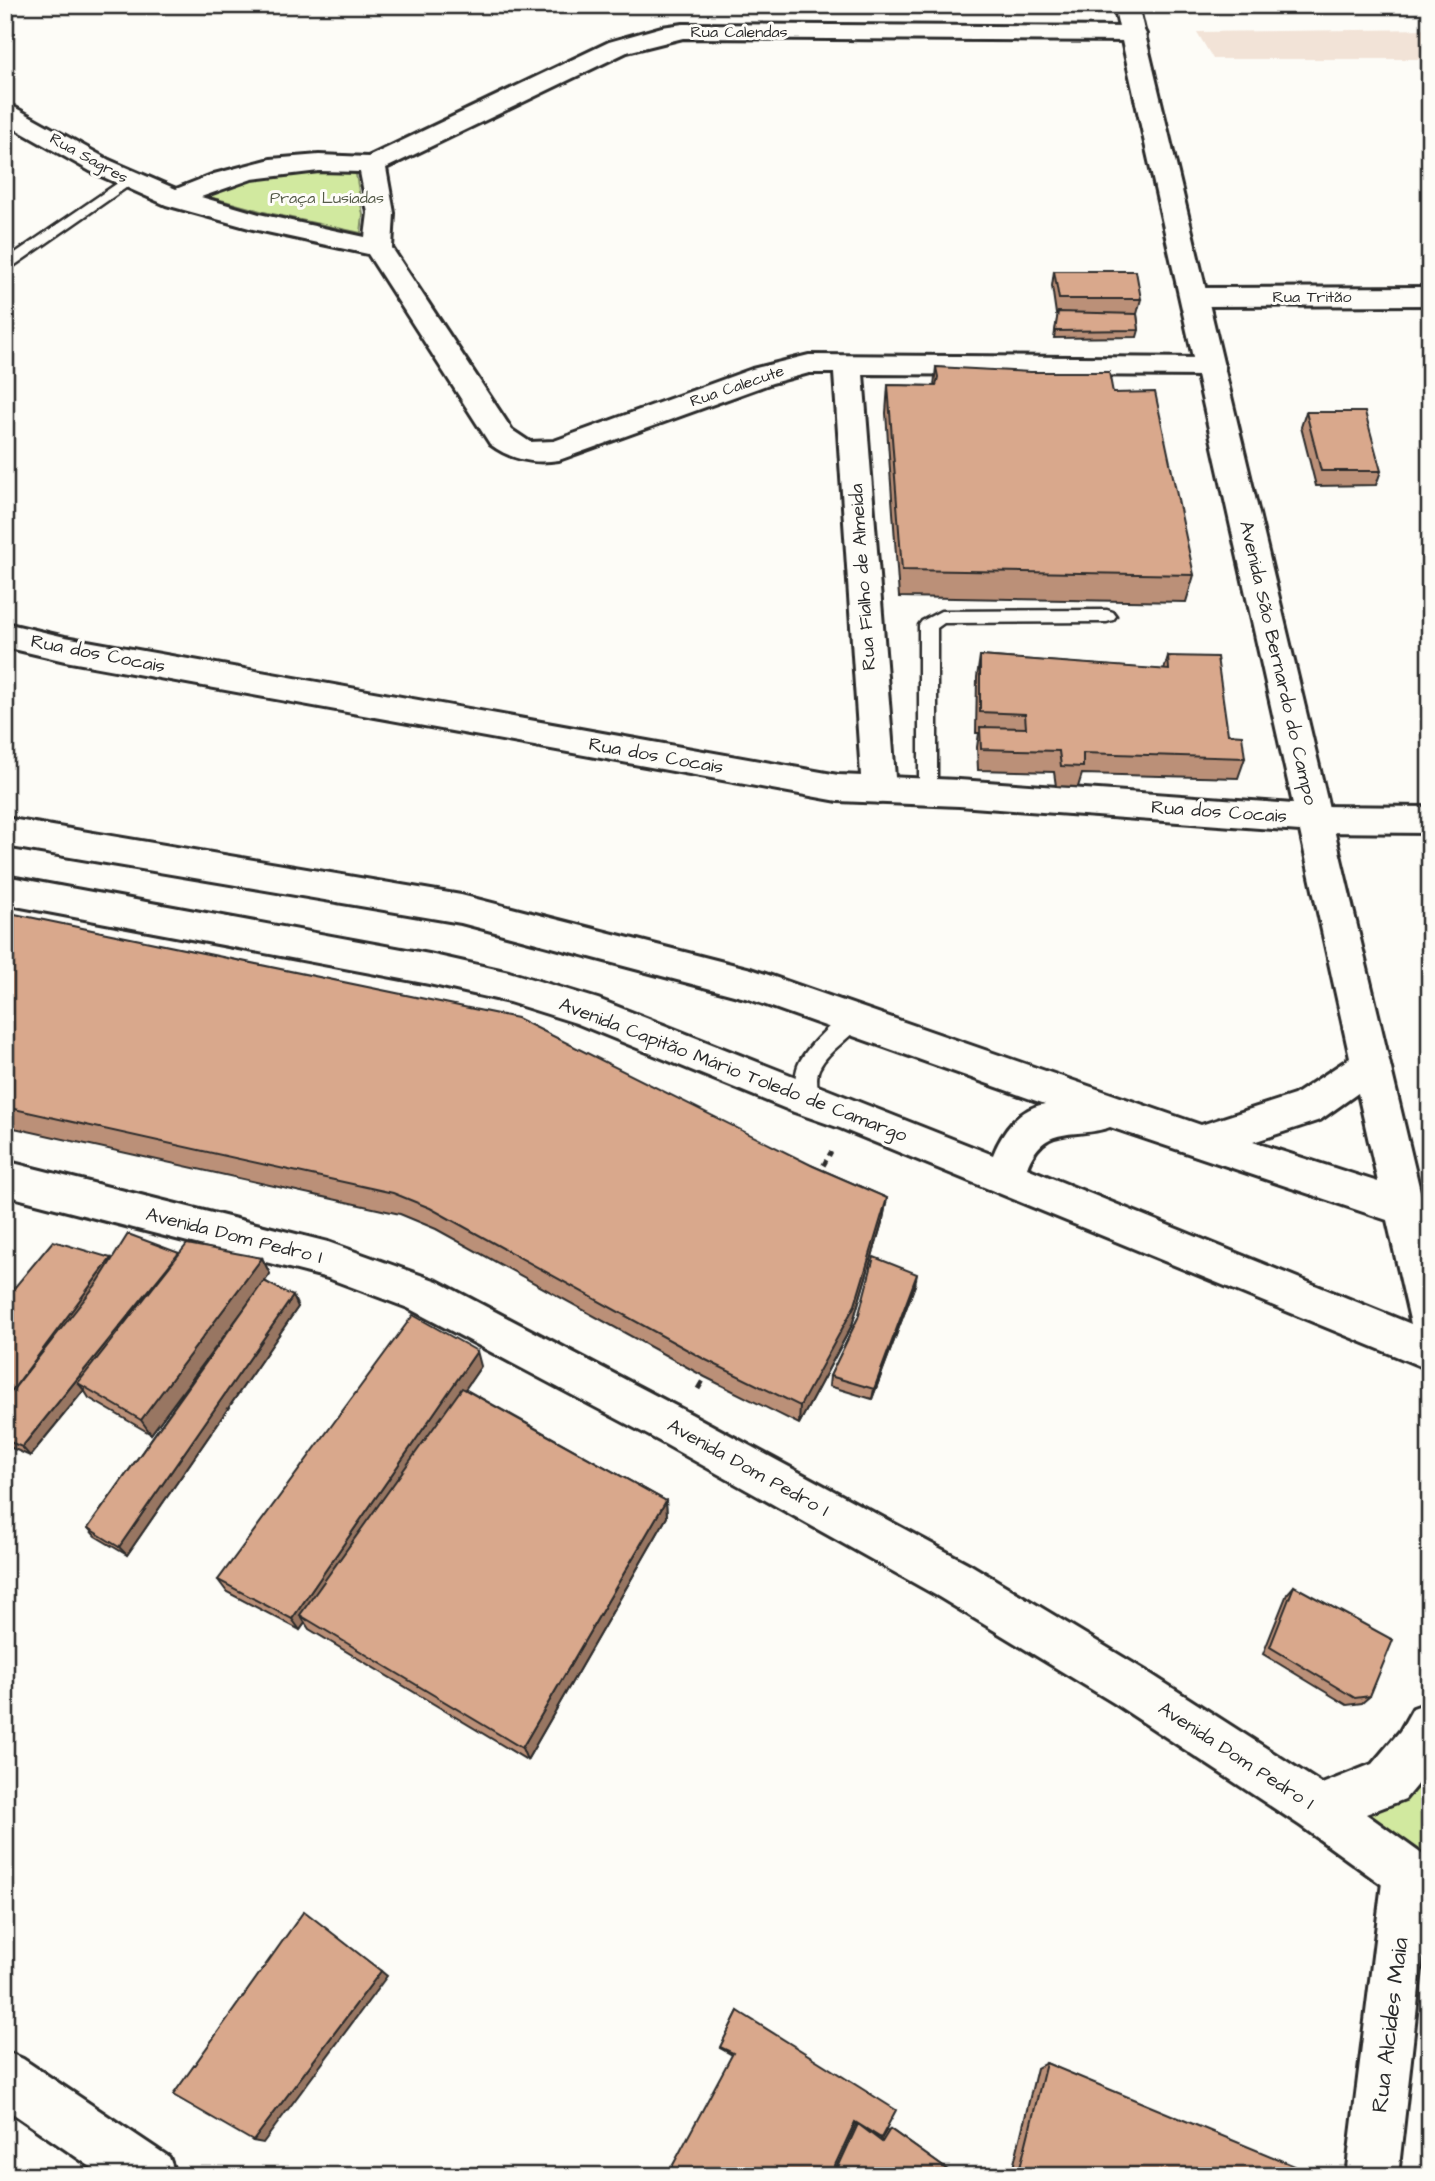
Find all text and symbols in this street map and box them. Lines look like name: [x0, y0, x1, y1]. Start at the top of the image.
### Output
street label: Rua Calendas: [690, 21, 788, 43]
street label: Rua Sagres: [45, 127, 132, 189]
park label: Praça Lusíadas: [270, 187, 384, 209]
street label: Rua Tritão: [1273, 286, 1351, 308]
street label: Rua Calecute: [687, 360, 787, 412]
street label: Rua Fialho de Almeida: [843, 482, 883, 671]
street label: Avenida São Bernardo do Campo: [1232, 518, 1324, 808]
street label: Rua dos Cocais: [29, 628, 167, 680]
street label: Rua dos Cocais: [587, 731, 725, 781]
street label: Rua dos Cocais: [1150, 794, 1288, 830]
street label: Avenida Capitão Mário Toledo de Camargo: [555, 991, 911, 1150]
street label: Avenida Dom Pedro I: [143, 1201, 325, 1271]
street label: Avenida Dom Pedro I: [662, 1412, 834, 1524]
street label: Avenida Dom Pedro I: [1153, 1695, 1319, 1817]
street label: Rua Alcides Maia: [1363, 1935, 1417, 2114]

